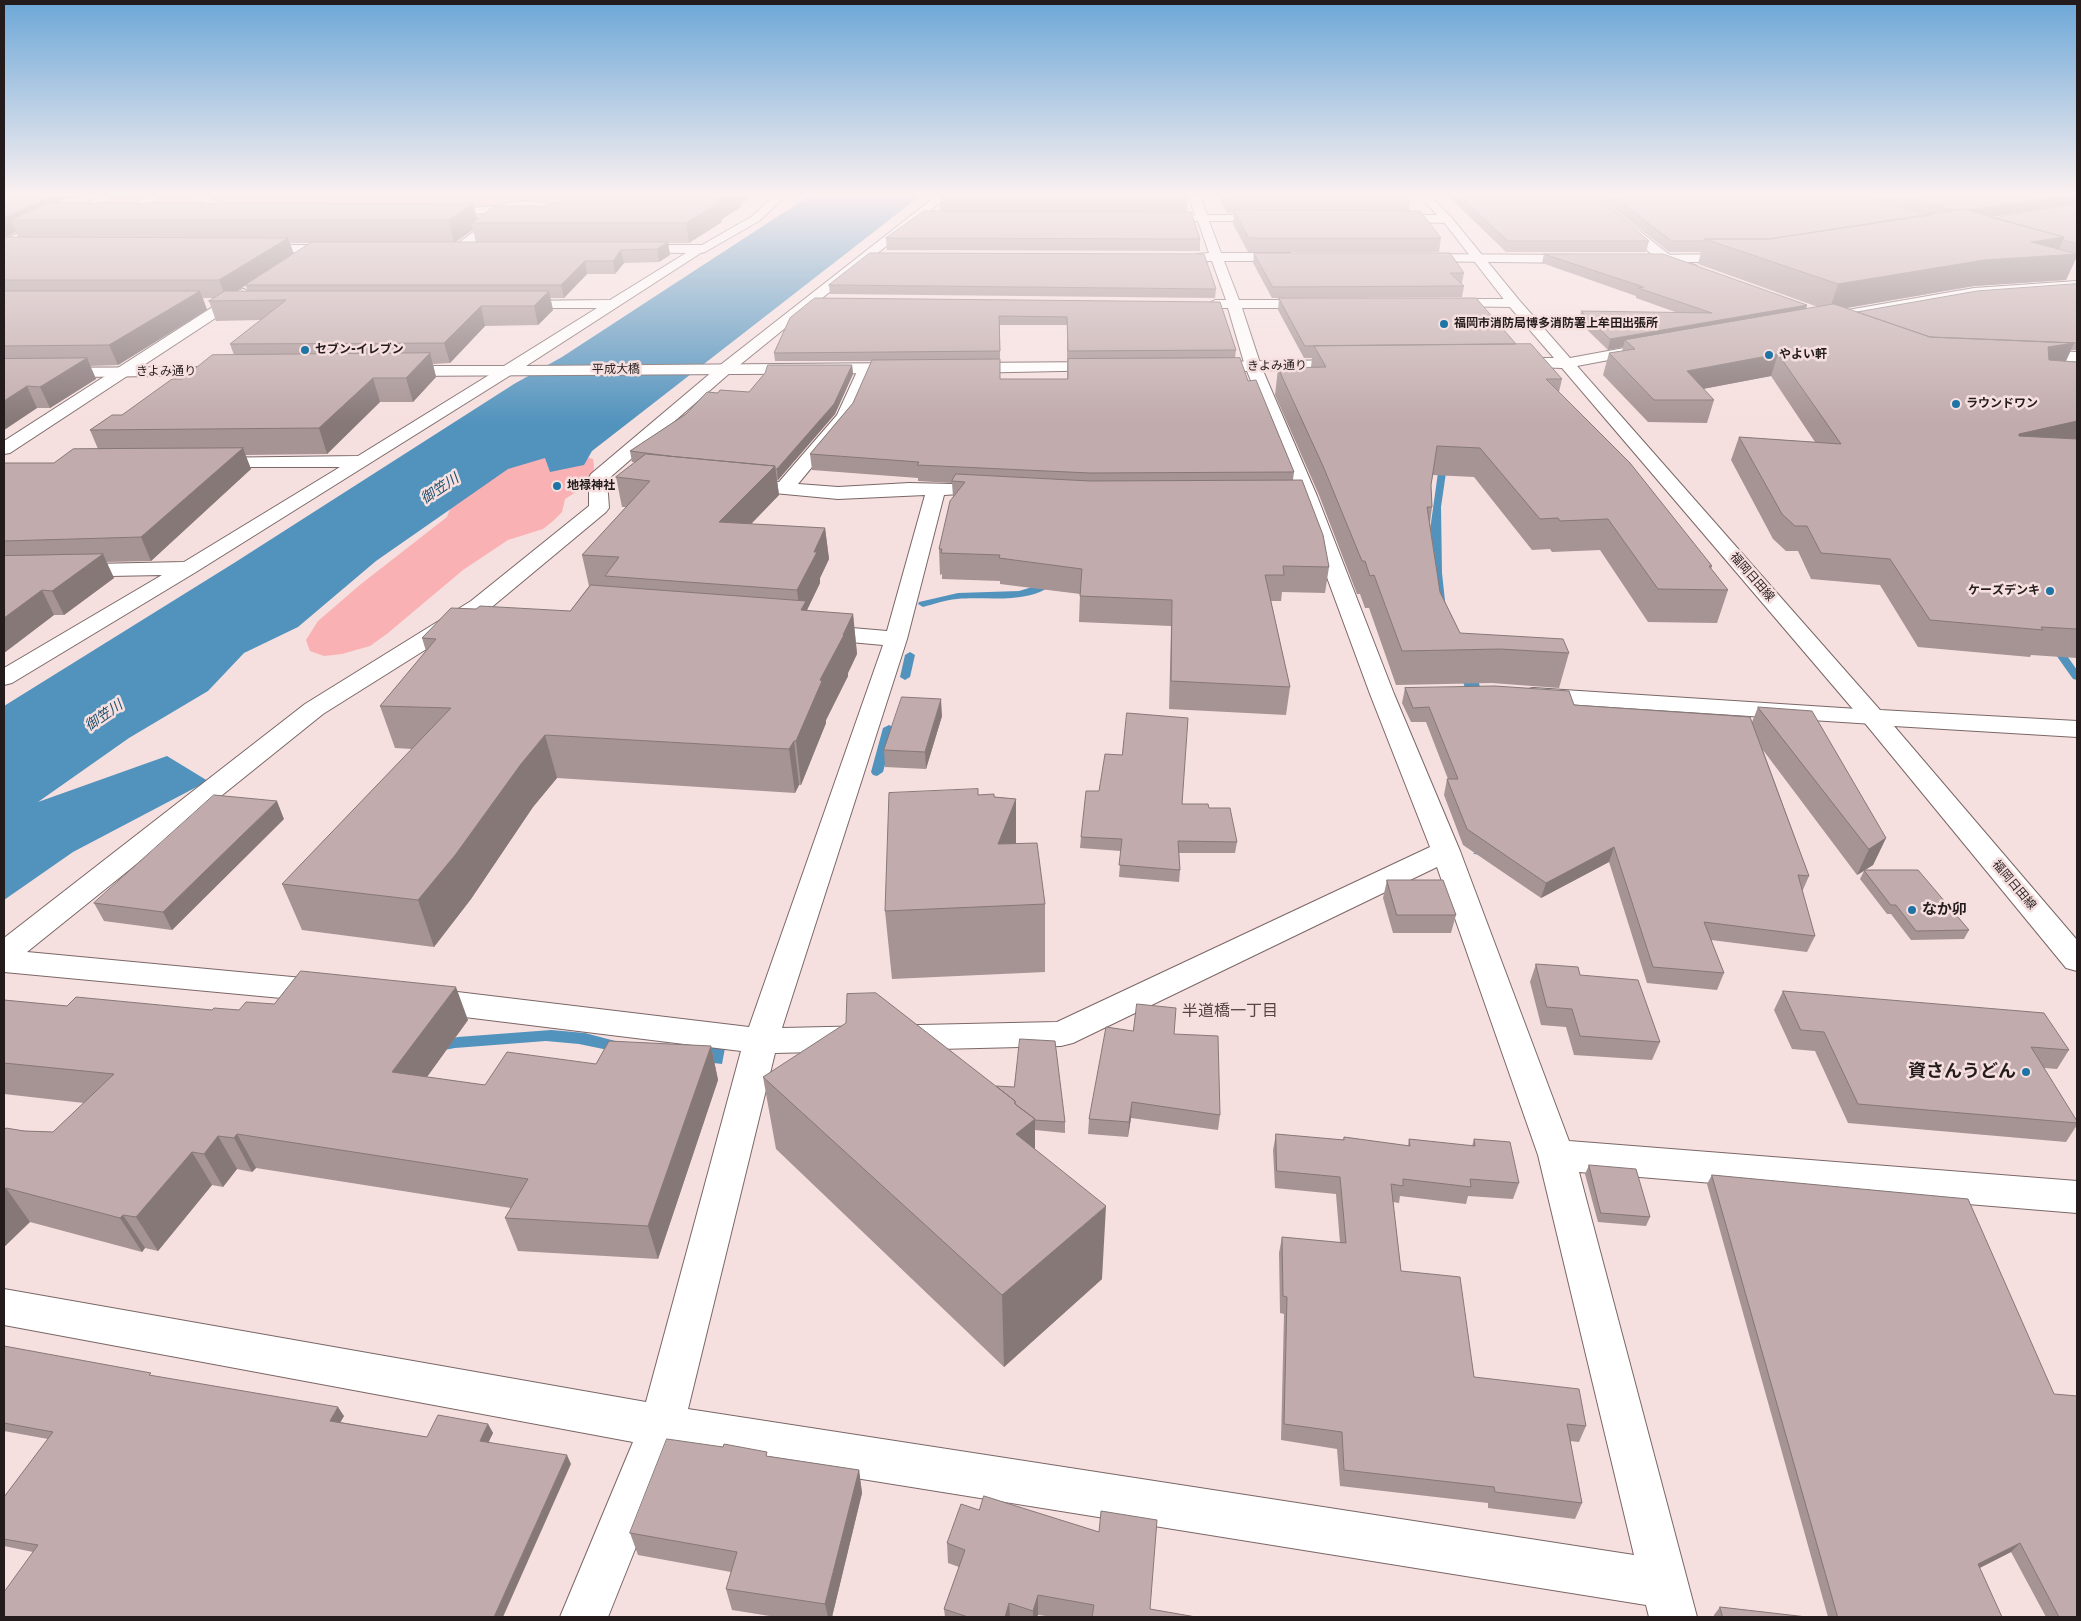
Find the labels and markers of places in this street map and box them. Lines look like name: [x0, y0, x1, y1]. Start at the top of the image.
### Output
place label: 福岡市消防局博多消防署上牟田出張所: [1454, 317, 1658, 331]
marker: 福岡市消防局博多消防署上牟田出張所: [1438, 318, 1450, 330]
place label: セブン-イレブン: [315, 343, 404, 357]
marker: セブン-イレブン: [299, 344, 311, 356]
place label: やよい軒: [1779, 348, 1827, 362]
marker: やよい軒: [1763, 349, 1775, 361]
place label: ラウンドワン: [1966, 397, 2038, 411]
marker: ラウンドワン: [1950, 398, 1962, 410]
place label: 地禄神社: [567, 479, 615, 493]
marker: 地禄神社: [551, 480, 563, 492]
place label: ケーズデンキ: [1968, 584, 2040, 598]
marker: ケーズデンキ: [2044, 585, 2056, 597]
place label: なか卯: [1922, 901, 1967, 919]
marker: なか卯: [1906, 904, 1918, 916]
place label: 資さんうどん: [1908, 1061, 2016, 1083]
marker: 資さんうどん: [2020, 1066, 2032, 1078]

